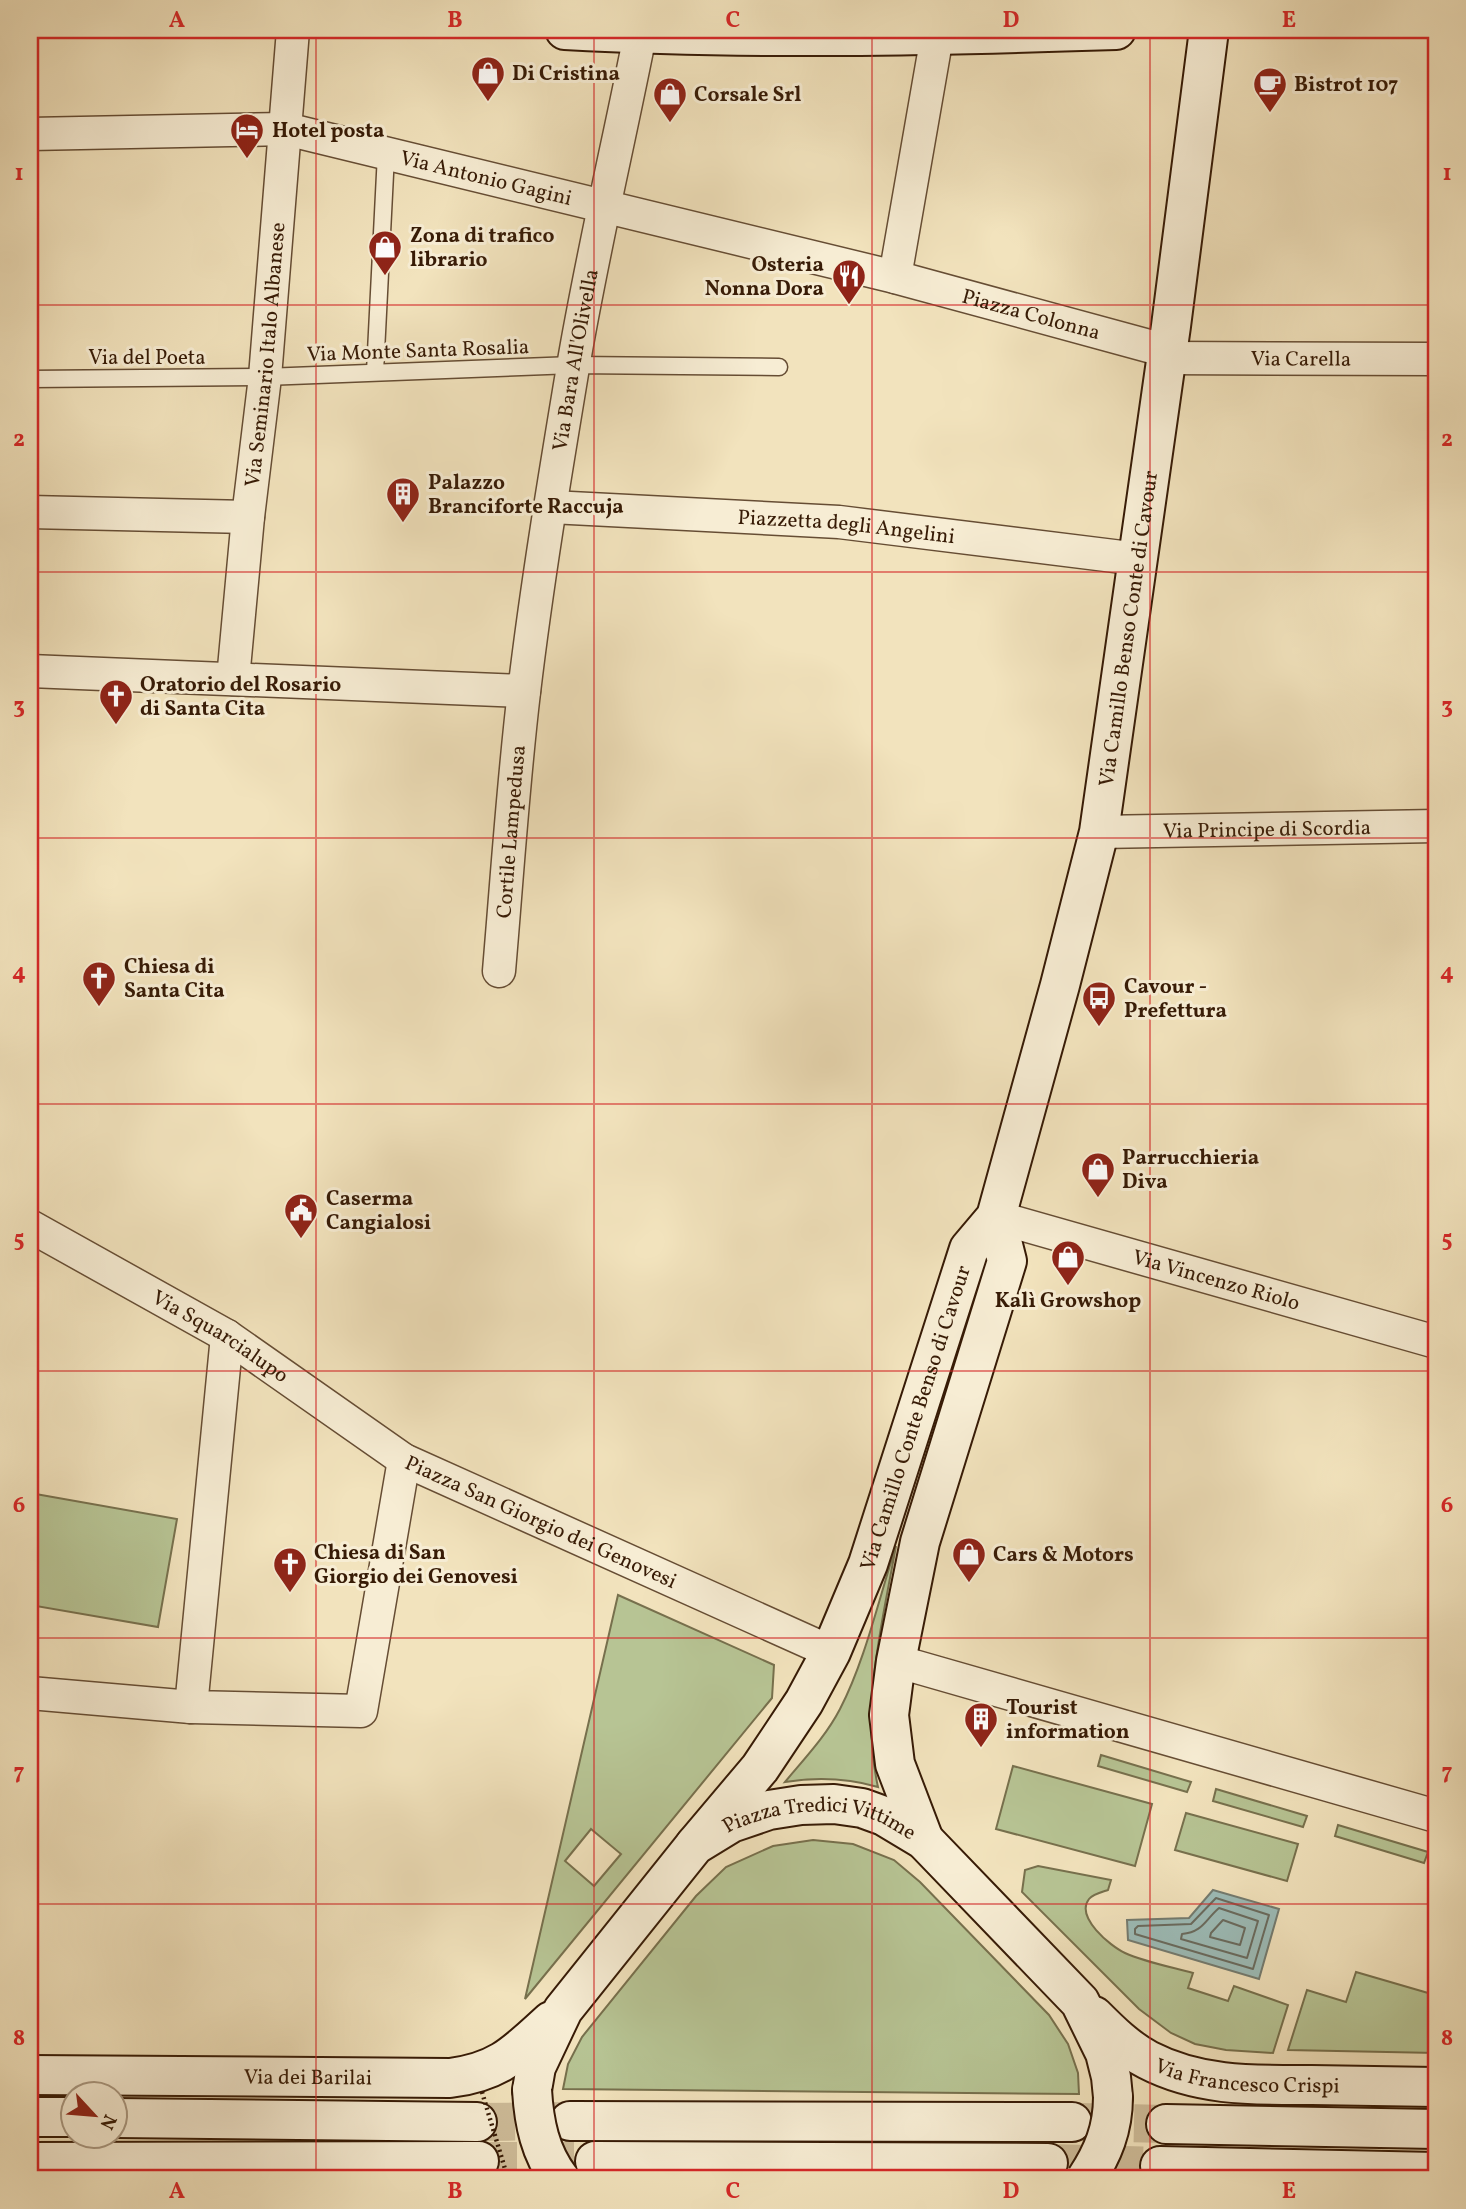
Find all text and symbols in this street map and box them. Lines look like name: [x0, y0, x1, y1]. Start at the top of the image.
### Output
text: A: [169, 5, 185, 37]
text: B: [447, 5, 463, 37]
text: C: [726, 5, 740, 37]
text: D: [1003, 5, 1020, 37]
text: E: [1282, 5, 1296, 37]
shop icon: Di Cristina: [469, 54, 507, 103]
place label: Di Cristina: [512, 60, 620, 89]
cafe icon: Bistrot 107: [1251, 65, 1289, 114]
place label: Bistrot 107: [1294, 71, 1398, 100]
shop icon: Corsale Srl: [651, 75, 689, 124]
place label: Corsale Srl: [694, 81, 801, 110]
hotel icon: Hotel posta: [228, 111, 266, 160]
place label: Hotel posta: [272, 117, 384, 146]
street label: Via Antonio Gagini: [397, 144, 575, 214]
text: 1: [14, 158, 24, 190]
text: 1: [1442, 158, 1452, 190]
street label: Via Seminario Italo Albanese: [239, 221, 293, 489]
place label: Zona di trafico librario: [410, 222, 554, 275]
shop icon: Zona di trafico librario: [366, 228, 404, 277]
place label: Osteria Nonna Dora: [705, 251, 824, 304]
restaurant icon: Osteria Nonna Dora: [830, 257, 868, 306]
street label: Via Bara All'Olivella: [546, 267, 607, 454]
street label: Piazza Colonna: [958, 283, 1103, 348]
street label: Via Monte Santa Rosalia: [306, 333, 530, 370]
street label: Via del Poeta: [88, 344, 206, 373]
street label: Via Carella: [1251, 345, 1351, 375]
text: 2: [13, 424, 25, 456]
text: 2: [1441, 424, 1453, 456]
place label: Palazzo Branciforte Raccuja: [428, 469, 624, 522]
street label: Via Camillo Benso Conte di Cavour: [1093, 469, 1166, 789]
building icon: Palazzo Branciforte Raccuja: [384, 475, 422, 524]
street label: Piazzetta degli Angelini: [737, 504, 956, 552]
place label: Oratorio del Rosario di Santa Cita: [140, 671, 341, 724]
church icon: Oratorio del Rosario di Santa Cita: [97, 677, 135, 726]
text: 3: [13, 691, 25, 723]
text: 3: [1441, 691, 1453, 723]
street label: Cortile Lampedusa: [490, 744, 534, 919]
street label: Via Principe di Scordia: [1163, 814, 1371, 847]
place label: Chiesa di Santa Cita: [124, 953, 225, 1006]
text: 4: [12, 957, 26, 989]
text: 4: [1440, 957, 1454, 989]
church icon: Chiesa di Santa Cita: [80, 959, 118, 1008]
place label: Cavour - Prefettura: [1124, 973, 1227, 1026]
bus stop icon: Cavour - Prefettura: [1080, 979, 1118, 1028]
place label: Parrucchieria Diva: [1122, 1144, 1259, 1197]
shop icon: Parrucchieria Diva: [1079, 1150, 1117, 1199]
place label: Caserma Cangialosi: [326, 1185, 431, 1238]
public building icon: Caserma Cangialosi: [282, 1191, 320, 1240]
text: 5: [13, 1224, 25, 1256]
text: 5: [1441, 1224, 1453, 1256]
shop icon: Kalì Growshop: [1049, 1238, 1087, 1287]
street label: Via Vincenzo Riolo: [1129, 1243, 1303, 1319]
street label: Via Camillo Conte Benso di Cavour: [854, 1262, 979, 1574]
street label: Via Squarcialupo: [146, 1284, 294, 1391]
place label: Kalì Growshop: [995, 1287, 1141, 1316]
street label: Piazza San Giorgio dei Genovesi: [400, 1449, 681, 1597]
text: 6: [13, 1490, 25, 1522]
text: 6: [1441, 1490, 1453, 1522]
shop icon: Cars & Motors: [950, 1535, 988, 1584]
place label: Chiesa di San Giorgio dei Genovesi: [314, 1539, 518, 1592]
place label: Cars & Motors: [993, 1541, 1134, 1570]
church icon: Chiesa di San Giorgio dei Genovesi: [271, 1545, 309, 1594]
place label: Tourist information: [1006, 1694, 1130, 1747]
building icon: Tourist information: [962, 1700, 1000, 1749]
text: 7: [14, 1757, 25, 1789]
text: 7: [1442, 1757, 1453, 1789]
street label: Piazza Tredici Vittime: [717, 1791, 921, 1848]
text: 8: [13, 2023, 25, 2055]
text: 8: [1441, 2023, 1453, 2055]
street label: Via Francesco Crispi: [1150, 2052, 1340, 2102]
street label: Via dei Barilai: [244, 2064, 372, 2093]
north arrow: [60, 2080, 130, 2150]
text: N: [93, 2110, 122, 2134]
text: A: [169, 2176, 185, 2208]
text: B: [447, 2176, 463, 2208]
text: C: [726, 2176, 740, 2208]
text: D: [1003, 2176, 1020, 2208]
text: E: [1282, 2176, 1296, 2208]

